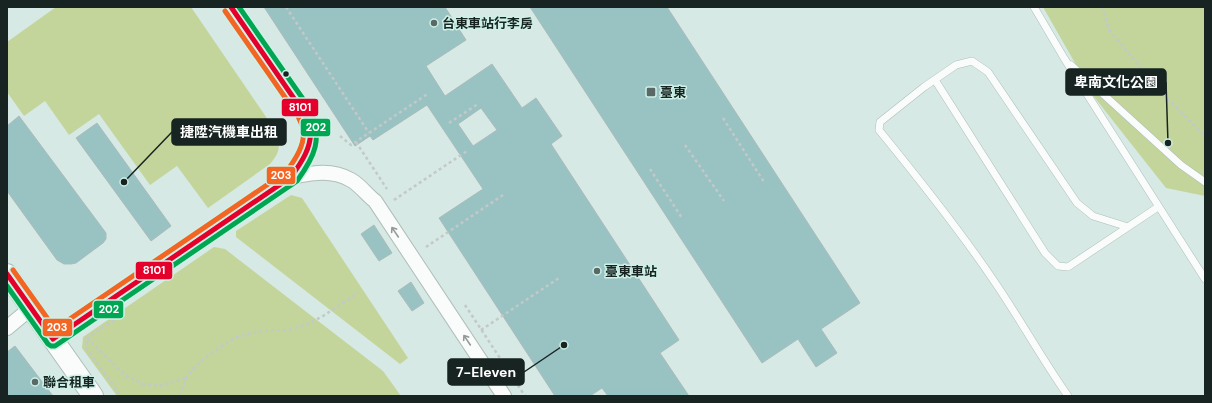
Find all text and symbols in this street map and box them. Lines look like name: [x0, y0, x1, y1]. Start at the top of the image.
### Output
place label: 台東車站行李房: [442, 15, 533, 32]
marker: 台東車站行李房: [429, 18, 439, 28]
unlabelled marker: [281, 69, 291, 79]
callout: 卑南文化公園: [1066, 69, 1166, 95]
text: 卑南文化公園: [1074, 73, 1158, 91]
place label: 臺東: [660, 84, 686, 101]
marker: 臺東: [645, 86, 657, 98]
line badge: 8101: [281, 98, 319, 117]
text: 8101: [289, 100, 311, 114]
line badge: 202: [300, 118, 331, 137]
callout: 捷陞汽機車出租: [172, 119, 286, 145]
text: 202: [306, 120, 326, 134]
text: 捷陞汽機車出租: [180, 123, 278, 141]
line badge: 203: [266, 166, 296, 185]
text: 203: [271, 168, 291, 182]
one-way arrow: [391, 227, 399, 238]
line badge: 8101: [135, 261, 173, 280]
text: 8101: [143, 263, 165, 277]
place label: 臺東車站: [605, 263, 657, 280]
marker: 臺東車站: [592, 266, 602, 276]
line badge: 202: [93, 300, 124, 319]
text: 202: [99, 302, 119, 316]
line badge: 203: [42, 318, 73, 337]
text: 203: [47, 320, 67, 334]
one-way arrow: [463, 335, 471, 346]
callout: 7-Eleven: [448, 359, 524, 385]
text: 7-Eleven: [456, 363, 516, 381]
place label: 聯合租車: [43, 374, 95, 391]
marker: 聯合租車: [30, 377, 40, 387]

